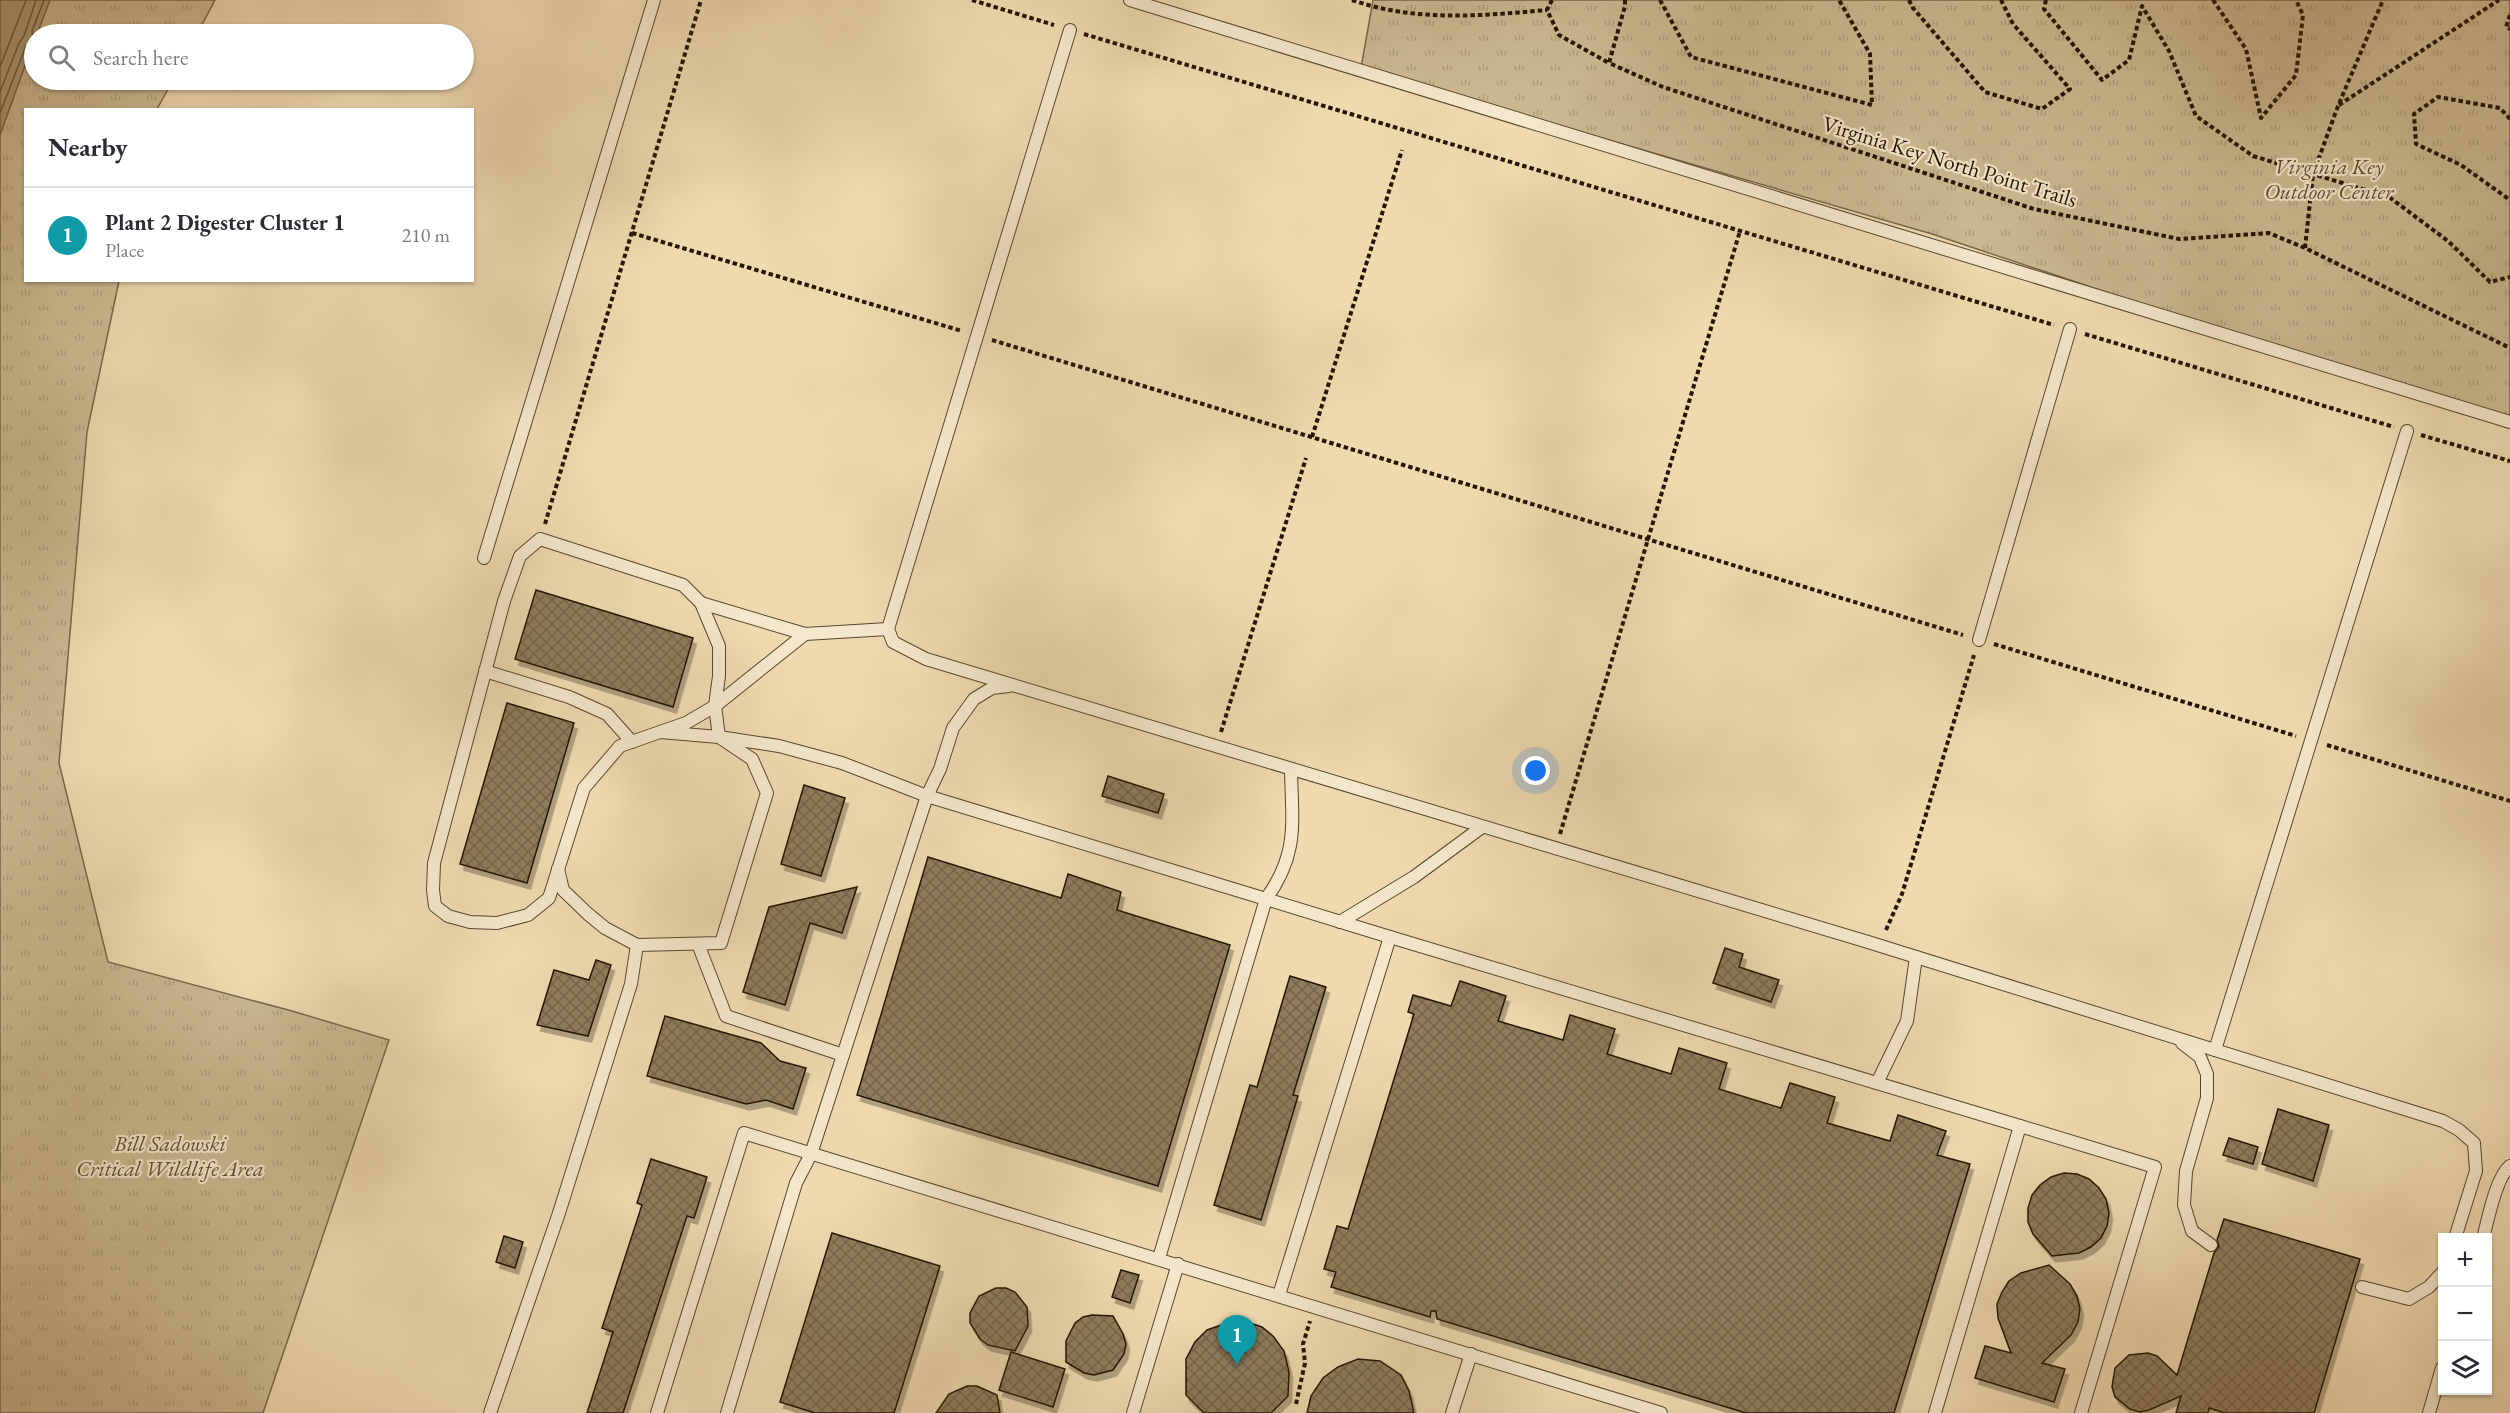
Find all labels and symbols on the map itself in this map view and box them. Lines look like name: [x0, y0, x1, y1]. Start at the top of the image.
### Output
street label: Virginia Key North Point Trails: [1819, 109, 2081, 214]
park label: Virginia Key Outdoor Center: [2265, 152, 2395, 206]
your location: [1521, 756, 1550, 785]
park label: Bill Sadowski Critical Wildlife Area: [76, 1129, 264, 1183]
pin: 1: [1218, 1316, 1256, 1365]

